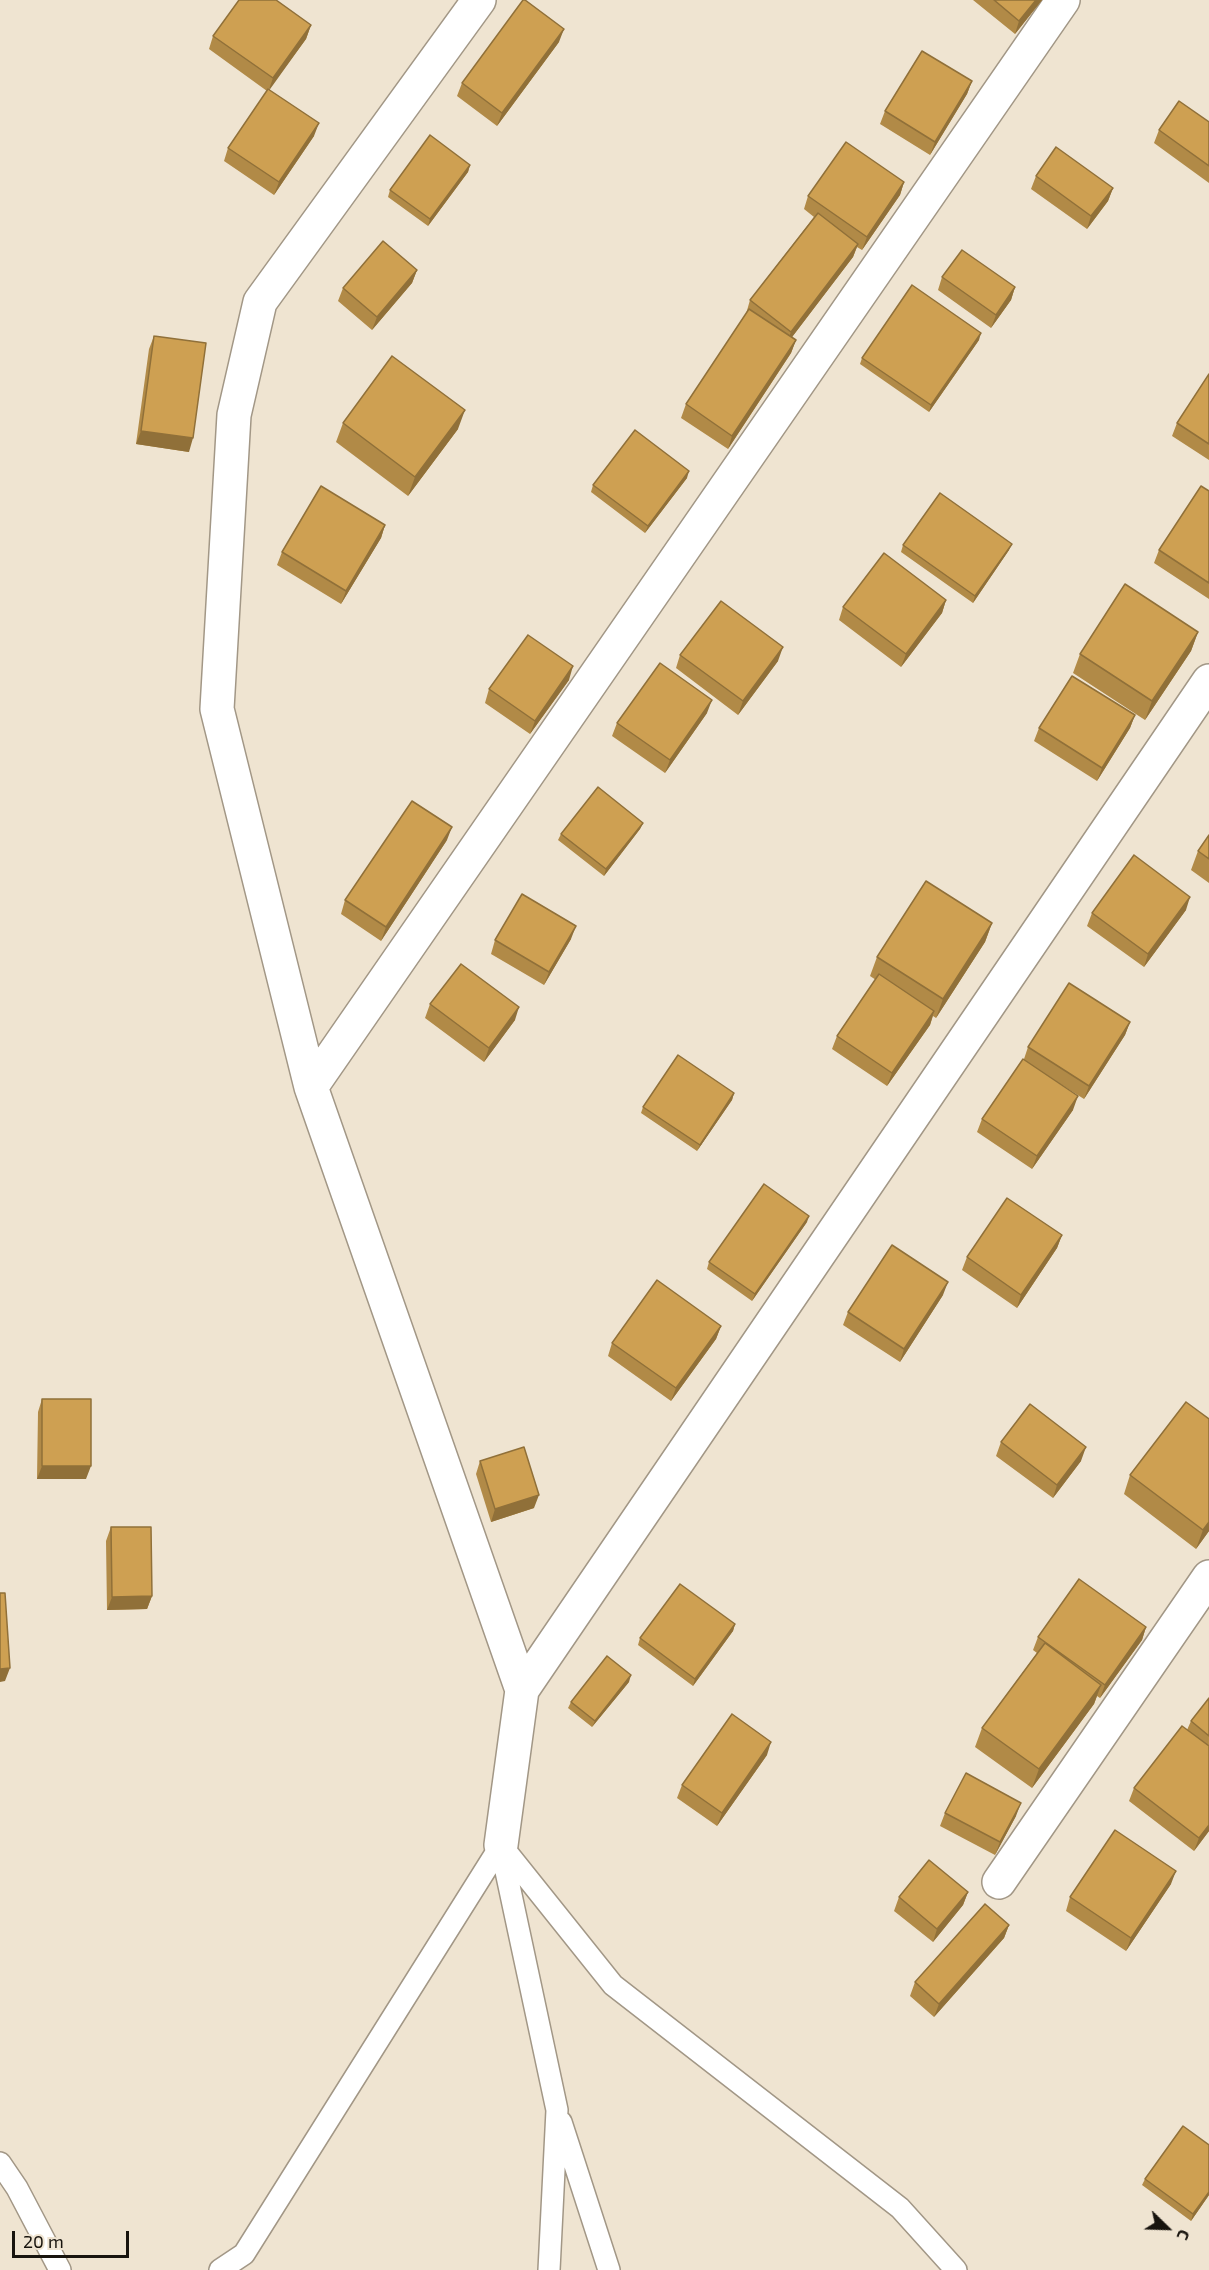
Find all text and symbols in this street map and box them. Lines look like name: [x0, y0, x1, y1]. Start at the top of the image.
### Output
north arrow: [1137, 2198, 1197, 2258]
scale bar: [15, 2219, 132, 2257]
text: С: [1173, 2227, 1195, 2243]
text: 20 m: [23, 2230, 64, 2252]

